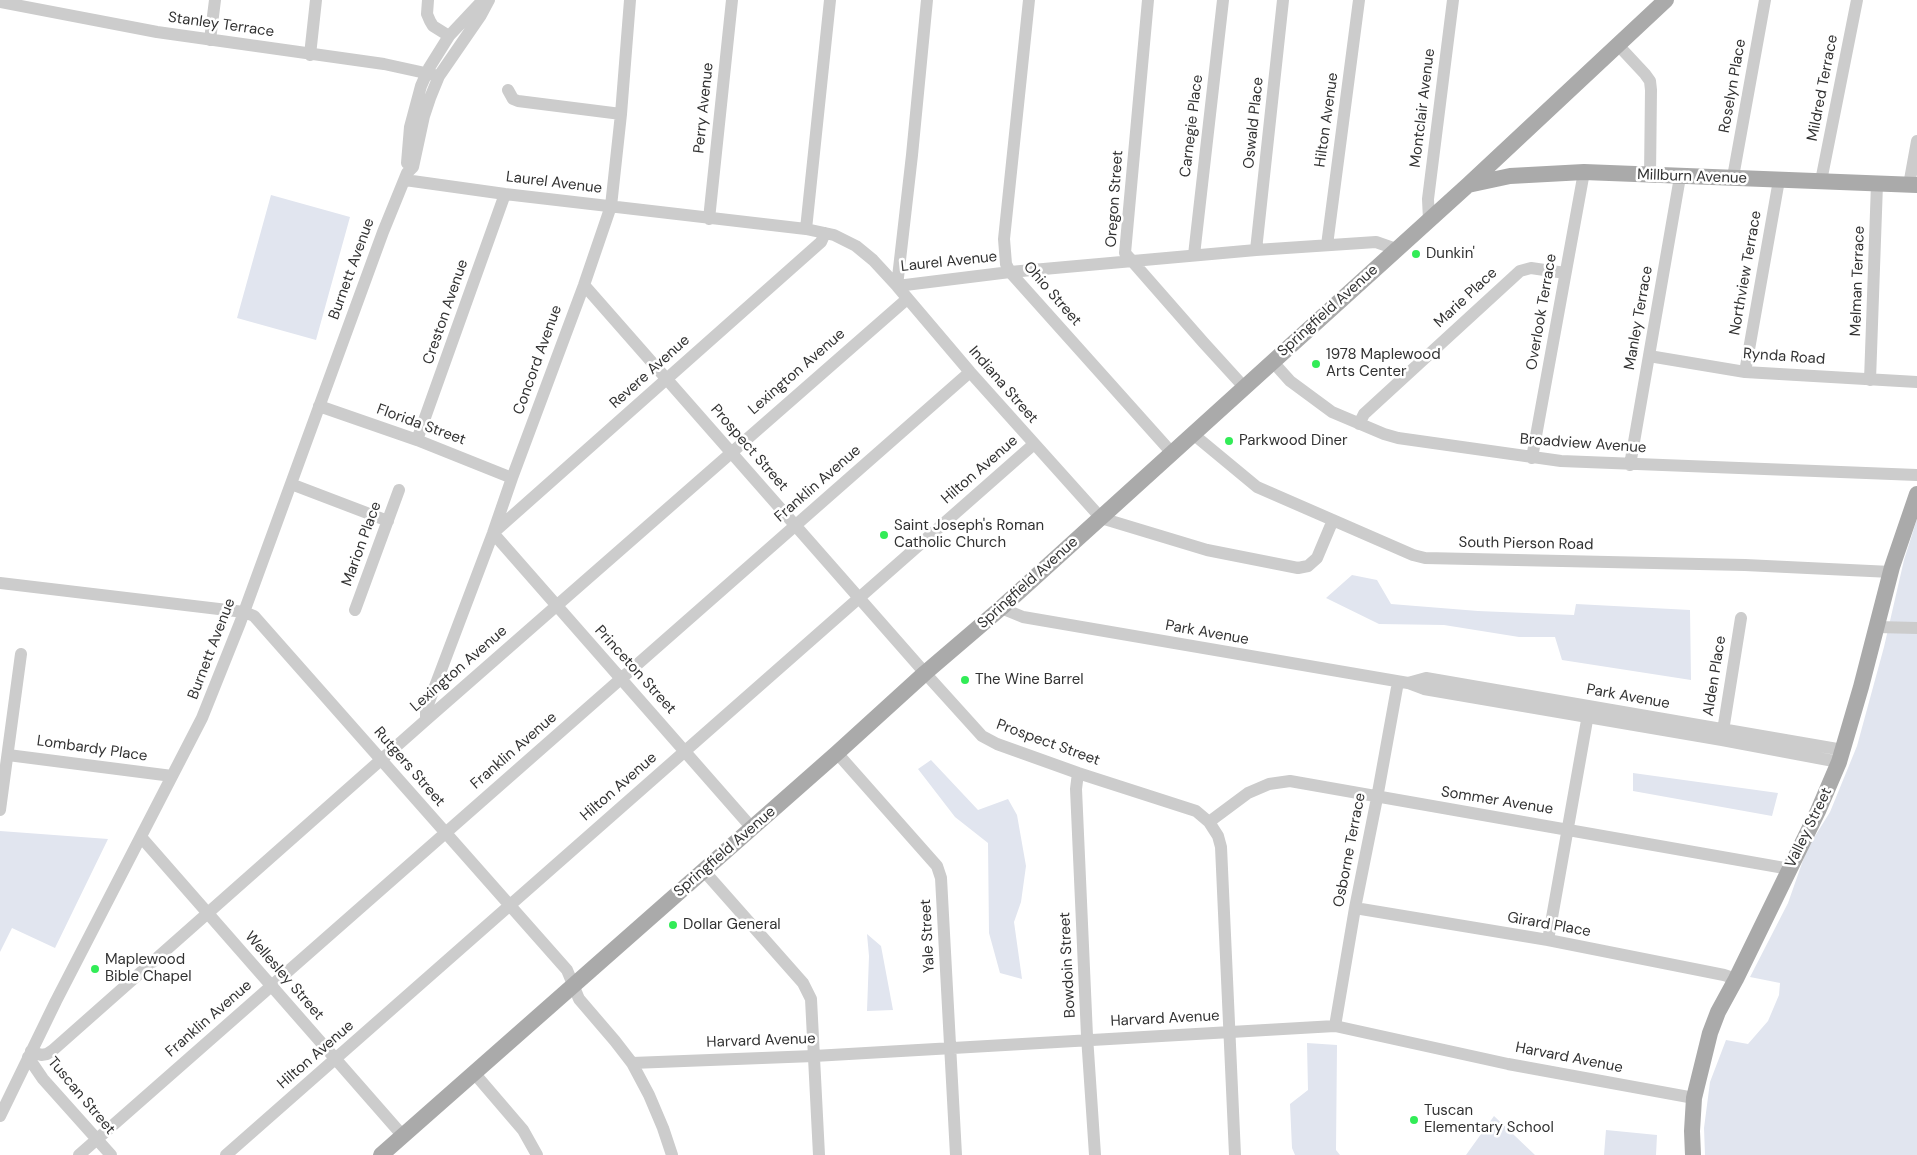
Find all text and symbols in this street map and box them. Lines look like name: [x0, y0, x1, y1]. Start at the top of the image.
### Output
street label: Stanley Terrace: [167, 9, 275, 41]
street label: Mildred Terrace: [1804, 33, 1842, 143]
street label: Roselyn Place: [1716, 38, 1750, 134]
street label: Montclair Avenue: [1407, 47, 1439, 169]
street label: Perry Avenue: [690, 62, 718, 154]
street label: Hilton Avenue: [1311, 72, 1343, 168]
street label: Carnegie Place: [1177, 74, 1207, 178]
street label: Oswald Place: [1240, 76, 1268, 170]
street label: Oregon Street: [1103, 150, 1127, 248]
street label: Millburn Avenue: [1637, 166, 1747, 188]
street label: Laurel Avenue: [505, 168, 603, 198]
street label: Northview Terrace: [1726, 209, 1766, 337]
street label: Burnett Avenue: [325, 216, 379, 322]
street label: Melman Terrace: [1847, 225, 1869, 337]
place label: Dunkin': [1426, 245, 1475, 263]
street label: Laurel Avenue: [900, 248, 998, 276]
marker: Dunkin': [1410, 248, 1422, 260]
street label: Overlook Terrace: [1523, 252, 1561, 372]
street label: Creston Avenue: [420, 257, 472, 367]
street label: Ohio Street: [1019, 258, 1085, 330]
street label: Springfield Avenue: [1274, 261, 1382, 361]
street label: Marie Place: [1431, 264, 1501, 332]
street label: Manley Terrace: [1621, 265, 1657, 371]
street label: Concord Avenue: [510, 303, 566, 417]
street label: Lexington Avenue: [745, 325, 849, 419]
street label: Revere Avenue: [606, 331, 694, 413]
street label: Indiana Street: [965, 343, 1041, 427]
street label: Rynda Road: [1742, 345, 1826, 369]
place label: 1978 Maplewood Arts Center: [1326, 346, 1441, 381]
marker: 1978 Maplewood Arts Center: [1310, 358, 1322, 370]
street label: Florida Street: [374, 401, 468, 449]
street label: Prospect Street: [706, 401, 792, 495]
street label: Broadview Avenue: [1519, 431, 1647, 457]
street label: Hilton Avenue: [938, 432, 1022, 508]
place label: Parkwood Diner: [1239, 432, 1348, 450]
marker: Parkwood Diner: [1223, 435, 1235, 447]
street label: Franklin Avenue: [771, 442, 865, 526]
street label: Marion Place: [338, 499, 386, 589]
place label: Saint Joseph's Roman Catholic Church: [894, 517, 1044, 552]
marker: Saint Joseph's Roman Catholic Church: [878, 529, 890, 541]
street label: Springfield Avenue: [974, 533, 1082, 633]
street label: South Pierson Road: [1458, 534, 1594, 554]
street label: Burnett Avenue: [184, 596, 240, 702]
street label: Park Avenue: [1164, 617, 1250, 649]
street label: Lexington Avenue: [407, 622, 511, 716]
street label: Princeton Street: [591, 622, 679, 718]
street label: Alden Place: [1700, 635, 1730, 717]
place label: The Wine Barrel: [975, 671, 1084, 689]
marker: The Wine Barrel: [959, 674, 971, 686]
street label: Park Avenue: [1585, 681, 1671, 713]
street label: Franklin Avenue: [467, 709, 561, 793]
street label: Prospect Street: [994, 716, 1102, 770]
street label: Rutgers Street: [370, 724, 448, 810]
street label: Lombardy Place: [35, 732, 149, 766]
street label: Hilton Avenue: [577, 749, 661, 825]
street label: Sommer Avenue: [1440, 783, 1554, 819]
street label: Valley Street: [1782, 785, 1836, 871]
street label: Osborne Terrace: [1330, 791, 1370, 909]
street label: Springfield Avenue: [670, 803, 780, 901]
street label: Yale Street: [917, 899, 939, 973]
street label: Girard Place: [1506, 909, 1592, 941]
street label: Bowdoin Street: [1056, 912, 1080, 1018]
place label: Dollar General: [683, 916, 781, 934]
marker: Dollar General: [667, 919, 679, 931]
street label: Wellesley Street: [241, 928, 327, 1024]
place label: Maplewood Bible Chapel: [105, 951, 192, 986]
marker: Maplewood Bible Chapel: [89, 963, 101, 975]
street label: Franklin Avenue: [162, 977, 256, 1061]
street label: Harvard Avenue: [1110, 1007, 1220, 1031]
street label: Hilton Avenue: [274, 1017, 358, 1093]
street label: Harvard Avenue: [706, 1030, 816, 1052]
street label: Harvard Avenue: [1514, 1039, 1624, 1077]
street label: Tuscan Street: [43, 1054, 119, 1138]
place label: Tuscan Elementary School: [1424, 1102, 1554, 1137]
marker: Tuscan Elementary School: [1408, 1114, 1420, 1126]

